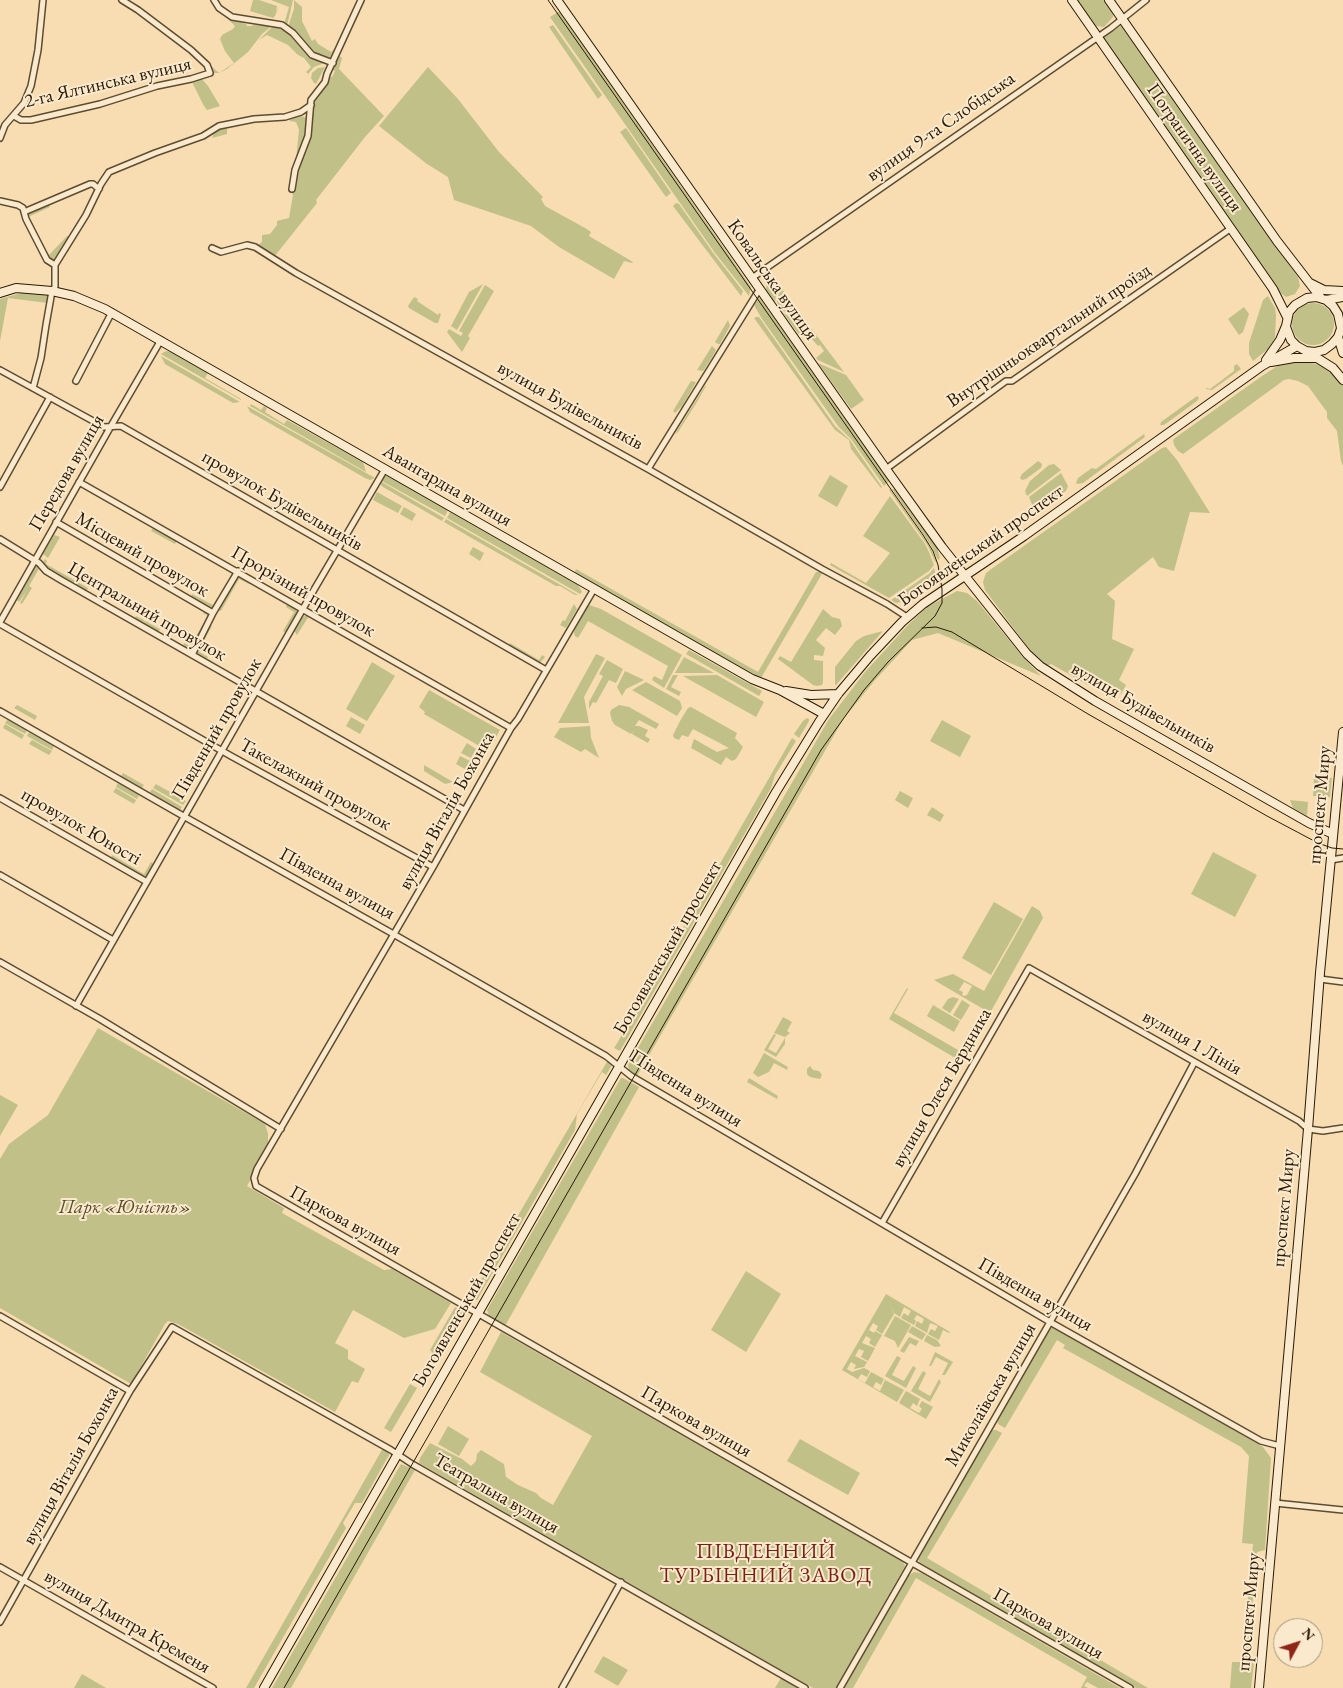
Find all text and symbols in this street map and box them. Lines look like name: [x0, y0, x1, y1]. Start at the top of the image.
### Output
street label: 2-га Ялтинська вулиця: [23, 53, 193, 113]
street label: вулиця 9-та Слобідська: [862, 67, 1020, 187]
street label: Погранична вулиця: [1141, 79, 1247, 217]
street label: Ковальська вулиця: [722, 215, 822, 345]
street label: Внутрішньоквартальний проїзд: [943, 259, 1155, 413]
street label: вулиця Будівельників: [493, 357, 647, 455]
street label: Передова вулиця: [24, 411, 110, 535]
street label: Авангардна вулиця: [378, 440, 516, 532]
street label: провулок Будівельників: [198, 446, 366, 556]
street label: Богоявленський проспект: [894, 480, 1068, 612]
street label: Місцевий провулок: [71, 508, 213, 602]
street label: Прорізний провулок: [227, 541, 379, 643]
street label: Центральний провулок: [64, 557, 230, 667]
street label: Південний провулок: [167, 654, 267, 804]
street label: вулиця Будівельників: [1067, 657, 1219, 759]
street label: вулиця Віталія Бохонка: [394, 728, 500, 894]
street label: Такелажний провулок: [235, 734, 395, 836]
street label: проспект Миру: [1303, 745, 1337, 865]
street label: провулок Юності: [17, 783, 145, 871]
street label: Південна вулиця: [275, 843, 399, 925]
street label: Богоявленський проспект: [609, 857, 727, 1039]
street label: вулиця Олеся Бердника: [887, 1004, 997, 1172]
street label: вулиця 1 Лінія: [1138, 1005, 1246, 1081]
street label: Південна вулиця: [625, 1045, 747, 1133]
street label: проспект Миру: [1267, 1148, 1301, 1268]
street label: Паркова вулиця: [285, 1181, 405, 1261]
park label: Парк «Юність»: [59, 1197, 191, 1219]
street label: Богоявленський проспект: [408, 1209, 526, 1391]
street label: Південна вулиця: [974, 1253, 1096, 1337]
street label: Миколаївська вулиця: [941, 1319, 1041, 1471]
street label: Паркова вулиця: [637, 1381, 755, 1463]
street label: вулиця Віталія Бохонка: [18, 1383, 124, 1549]
street label: Театральна вулиця: [429, 1449, 563, 1539]
district label: ПІВДЕННИЙ ТУРБІННИЙ ЗАВОД: [657, 1539, 875, 1589]
street label: проспект Миру: [1232, 1552, 1266, 1672]
street label: вулиця Дмитра Кременя: [40, 1565, 214, 1679]
street label: Паркова вулиця: [989, 1583, 1107, 1665]
north arrow: [1273, 1618, 1323, 1668]
text: N: [1298, 1624, 1319, 1644]

